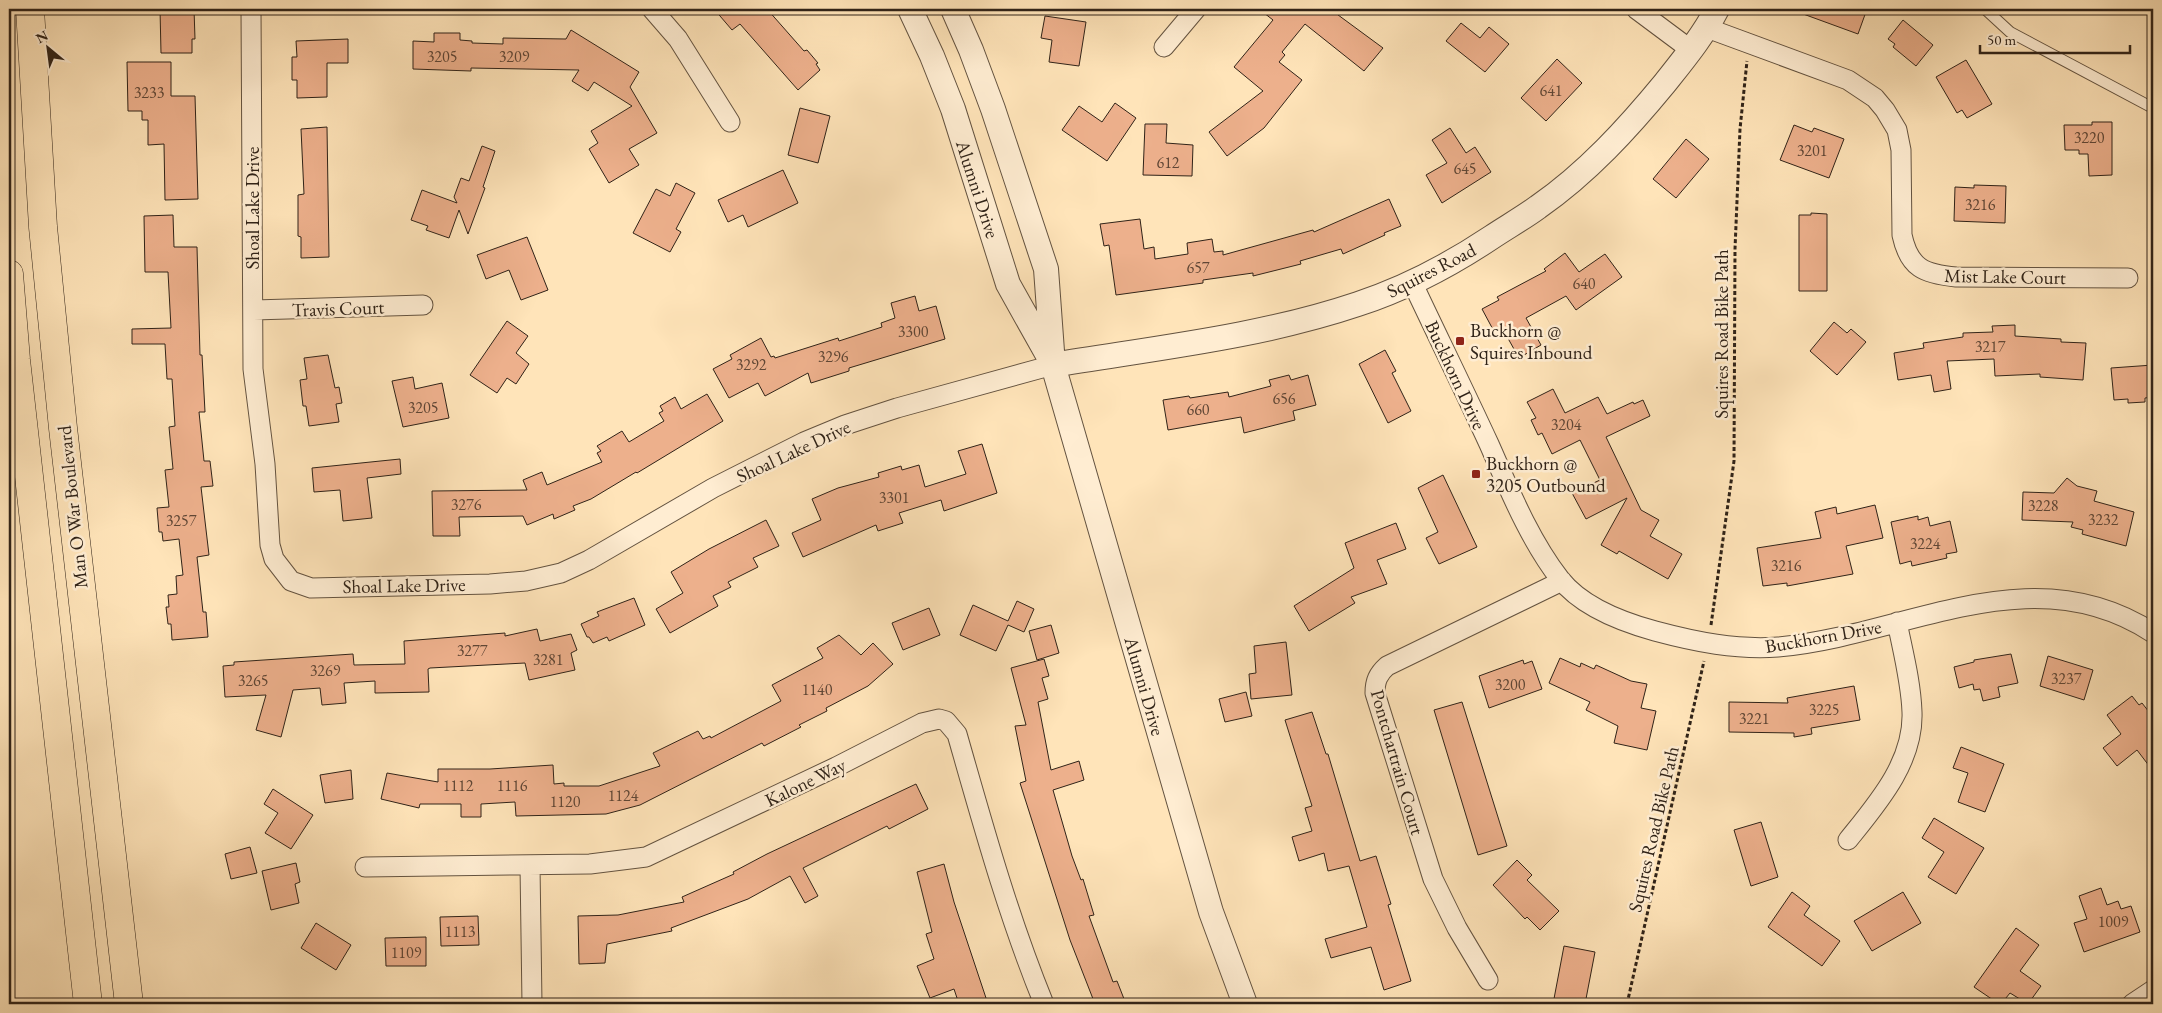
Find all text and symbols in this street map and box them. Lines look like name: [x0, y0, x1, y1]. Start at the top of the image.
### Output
north arrow: [22, 22, 72, 72]
scale bar: [1980, 22, 2130, 54]
text: N: [32, 26, 52, 47]
text: 50 m: [1987, 30, 2016, 49]
house number: 3205: [427, 46, 457, 67]
house number: 3209: [499, 46, 530, 67]
house number: 641: [1539, 80, 1563, 101]
house number: 3233: [134, 82, 165, 103]
house number: 3220: [2074, 127, 2105, 148]
street label: Alumni Drive: [950, 136, 1005, 241]
house number: 3201: [1797, 140, 1827, 161]
street label: Shoal Lake Drive: [240, 147, 265, 269]
house number: 612: [1156, 152, 1180, 173]
house number: 645: [1453, 158, 1477, 179]
house number: 3216: [1965, 194, 1996, 215]
street label: Squires Road: [1382, 237, 1480, 304]
street label: Squires Road Bike Path: [1709, 249, 1734, 419]
house number: 657: [1186, 257, 1210, 278]
street label: Mist Lake Court: [1944, 263, 2066, 290]
house number: 640: [1572, 273, 1596, 294]
street label: Travis Court: [291, 294, 385, 323]
street label: Buckhorn Drive: [1419, 317, 1492, 434]
place label: Buckhorn @ Squires Inbound: [1470, 318, 1593, 365]
house number: 3300: [898, 321, 929, 342]
marker: Buckhorn @ Squires Inbound: [1454, 335, 1466, 347]
house number: 3217: [1975, 336, 2006, 357]
house number: 3296: [818, 346, 849, 367]
house number: 3292: [736, 354, 767, 375]
house number: 656: [1272, 388, 1296, 409]
house number: 3205: [408, 397, 438, 418]
house number: 660: [1186, 399, 1210, 420]
street label: Shoal Lake Drive: [732, 414, 854, 489]
house number: 3204: [1551, 414, 1582, 435]
street label: Man O War Boulevard: [51, 424, 93, 590]
place label: Buckhorn @ 3205 Outbound: [1486, 451, 1606, 498]
marker: Buckhorn @ 3205 Outbound: [1470, 468, 1482, 480]
house number: 3301: [879, 487, 909, 508]
house number: 3276: [451, 494, 482, 515]
house number: 3228: [2028, 495, 2059, 516]
house number: 3232: [2088, 509, 2119, 530]
house number: 3257: [166, 510, 197, 531]
house number: 3224: [1910, 533, 1941, 554]
house number: 3216: [1771, 555, 1802, 576]
street label: Shoal Lake Drive: [342, 572, 466, 599]
street label: Buckhorn Drive: [1763, 614, 1883, 659]
street label: Alumni Drive: [1118, 633, 1171, 738]
house number: 3277: [457, 640, 488, 661]
house number: 3281: [533, 649, 563, 670]
house number: 3269: [310, 660, 341, 681]
house number: 3237: [2051, 668, 2082, 689]
house number: 3265: [238, 670, 268, 691]
house number: 3200: [1495, 674, 1526, 695]
house number: 1140: [802, 679, 833, 700]
street label: Pontchartrain Court: [1365, 687, 1430, 838]
house number: 3225: [1809, 699, 1839, 720]
house number: 3221: [1739, 708, 1769, 729]
street label: Squires Road Bike Path: [1622, 744, 1685, 914]
street label: Kalone Way: [761, 752, 850, 813]
house number: 1112: [443, 775, 474, 796]
house number: 1116: [497, 775, 528, 796]
house number: 1124: [608, 785, 639, 806]
house number: 1120: [550, 791, 581, 812]
house number: 1009: [2098, 911, 2129, 932]
house number: 1113: [445, 921, 476, 942]
house number: 1109: [391, 942, 422, 963]

